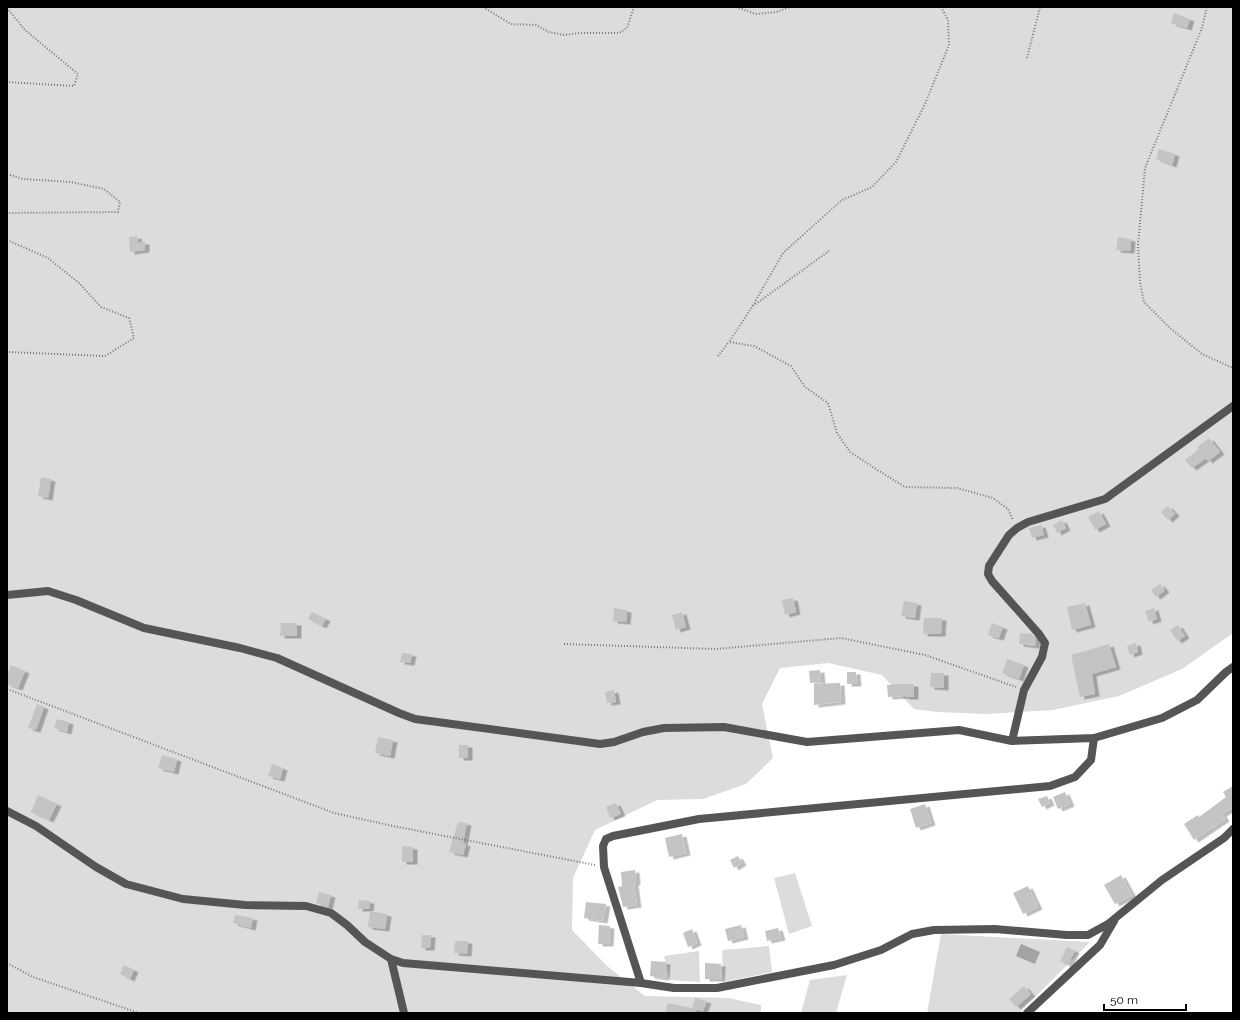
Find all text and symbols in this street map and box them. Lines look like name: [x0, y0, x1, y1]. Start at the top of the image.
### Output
scale bar: [1104, 986, 1186, 1012]
text: 50 m: [1110, 993, 1138, 1007]

